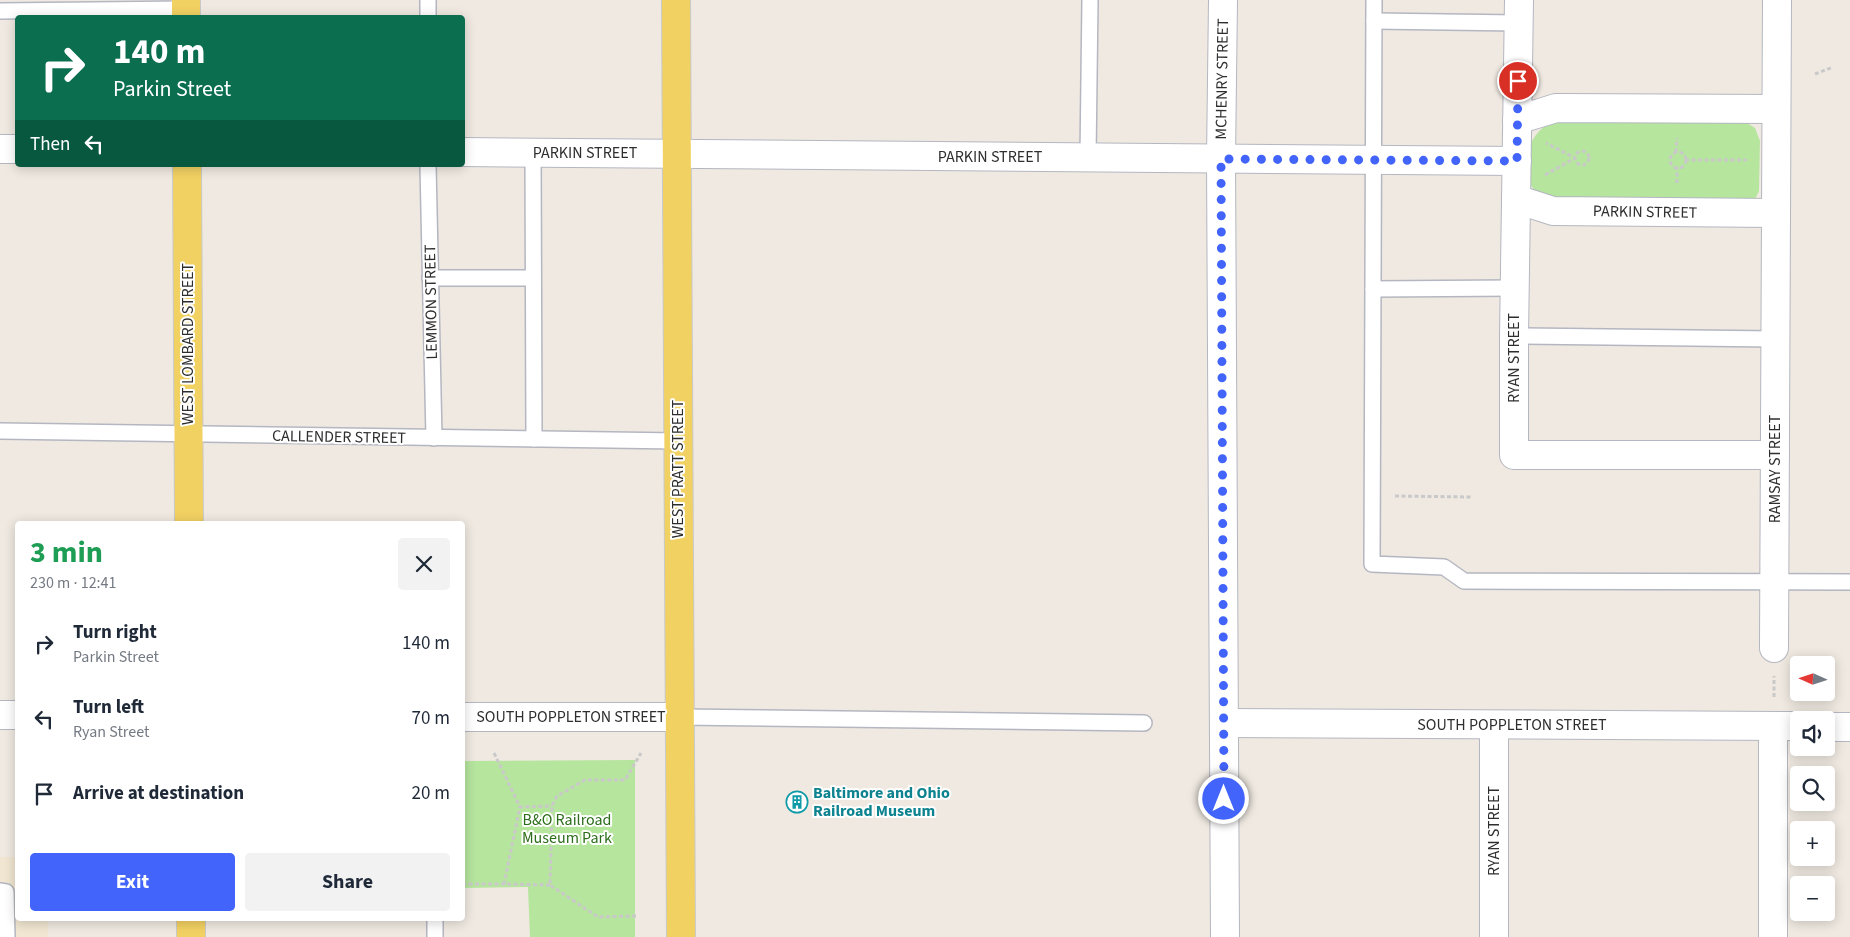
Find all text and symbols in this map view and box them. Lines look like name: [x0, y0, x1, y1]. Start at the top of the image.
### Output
street label: MCHENRY STREET: [1210, 18, 1234, 140]
text: 140 m: [113, 27, 205, 77]
icon: right: [30, 35, 95, 100]
pin: [1497, 60, 1539, 102]
icon: arrive: [1504, 67, 1532, 95]
text: Parkin Street: [113, 73, 231, 105]
icon: left: [80, 130, 108, 158]
text: Then: [30, 131, 70, 158]
street label: PARKIN STREET: [533, 142, 638, 164]
street label: PARKIN STREET: [938, 146, 1043, 168]
street label: PARKIN STREET: [1593, 200, 1698, 224]
street label: LEMMON STREET: [419, 244, 443, 360]
street label: WEST LOMBARD STREET: [177, 262, 199, 425]
street label: RYAN STREET: [1503, 313, 1525, 403]
street label: WEST PRATT STREET: [667, 399, 689, 538]
street label: RAMSAY STREET: [1764, 414, 1786, 523]
street label: CALLENDER STREET: [272, 425, 407, 449]
text: 3 min: [30, 531, 103, 574]
button: close: [398, 538, 450, 590]
text: 230 m · 12:41: [30, 572, 117, 594]
text: Turn right: [73, 619, 157, 646]
icon: right: [30, 630, 58, 658]
text: 140 m: [402, 630, 450, 657]
text: Parkin Street: [73, 646, 159, 668]
north arrow: [1790, 656, 1835, 701]
map controls: [1790, 656, 1835, 921]
text: Turn left: [73, 694, 144, 721]
icon: left: [30, 705, 58, 733]
text: 70 m: [412, 705, 450, 732]
street label: SOUTH POPPLETON STREET: [476, 706, 666, 728]
button: sound: [1790, 711, 1835, 756]
street label: SOUTH POPPLETON STREET: [1417, 714, 1607, 736]
text: Ryan Street: [73, 721, 149, 743]
button: search: [1790, 766, 1835, 811]
position arrow: [1197, 772, 1249, 824]
icon: arrive: [30, 780, 58, 808]
text: Arrive at destination: [73, 780, 244, 807]
text: 20 m: [412, 780, 450, 807]
place label: Baltimore and Ohio Railroad Museum: [813, 782, 950, 822]
street label: RYAN STREET: [1483, 786, 1505, 876]
building icon: Baltimore and Ohio Railroad Museum: [785, 790, 809, 814]
park label: B&O Railroad Museum Park: [522, 809, 612, 849]
button: +: [1790, 821, 1835, 866]
button: Exit: [30, 853, 235, 911]
button: Share: [245, 853, 450, 911]
button: −: [1790, 876, 1835, 921]

